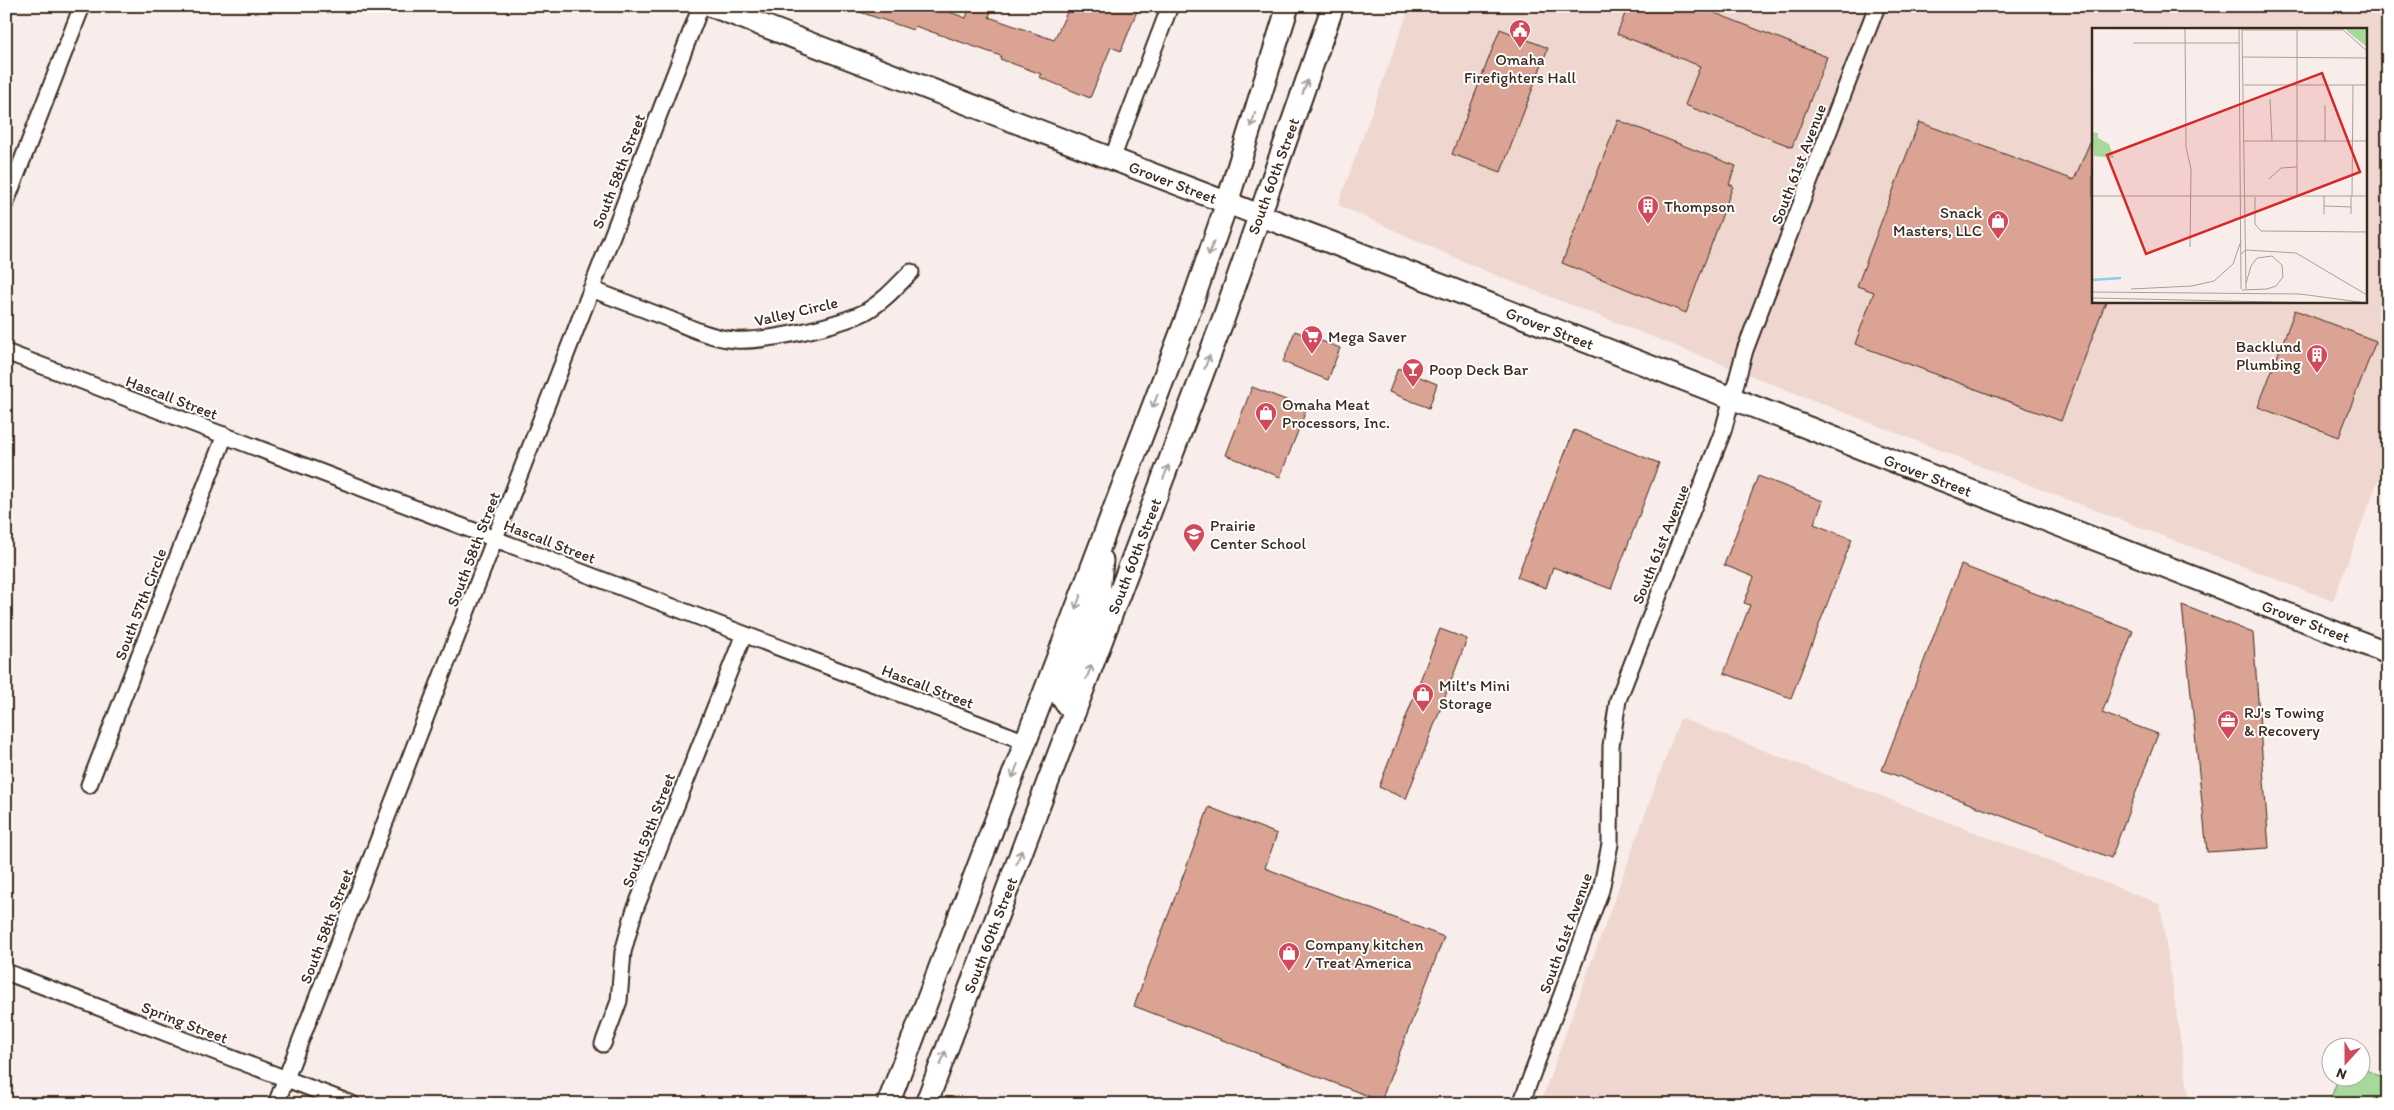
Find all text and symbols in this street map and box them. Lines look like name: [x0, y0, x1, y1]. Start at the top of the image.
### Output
public building icon: Omaha Firefighters Hall: [1508, 18, 1532, 49]
inset map: [2092, 28, 2366, 302]
place label: Omaha Firefighters Hall: [1464, 50, 1577, 87]
one-way arrow: [1301, 80, 1310, 95]
street label: South 61st Avenue: [1767, 101, 1830, 227]
street label: South 58th Street: [588, 111, 649, 231]
one-way arrow: [1247, 111, 1257, 127]
street label: South 60th Street: [1244, 115, 1303, 237]
street label: Grover Street: [1126, 157, 1220, 208]
building icon: Thompson: [1636, 194, 1660, 225]
place label: Thompson: [1664, 197, 1735, 216]
place label: Snack Masters, LLC: [1893, 203, 1983, 240]
shop icon: Snack Masters, LLC: [1986, 209, 2010, 240]
one-way arrow: [1206, 241, 1215, 256]
street label: Valley Circle: [753, 293, 840, 330]
street label: Grover Street: [1503, 303, 1597, 354]
supermarket icon: Mega Saver: [1300, 324, 1324, 355]
place label: Mega Saver: [1328, 327, 1407, 346]
place label: Backlund Plumbing: [2236, 337, 2302, 374]
building icon: Backlund Plumbing: [2305, 343, 2329, 374]
one-way arrow: [1203, 355, 1212, 370]
bar icon: Poop Deck Bar: [1401, 357, 1425, 388]
place label: Poop Deck Bar: [1429, 360, 1529, 379]
street label: Hascall Street: [123, 371, 220, 424]
one-way arrow: [1150, 393, 1159, 409]
place label: Omaha Meat Processors, Inc.: [1282, 395, 1390, 432]
shop icon: Omaha Meat Processors, Inc.: [1254, 401, 1278, 432]
street label: Grover Street: [1881, 450, 1975, 501]
one-way arrow: [1162, 464, 1171, 480]
street label: South 61st Avenue: [1628, 481, 1693, 607]
street label: South 58th Street: [443, 489, 504, 609]
street label: South 60th Street: [1104, 495, 1165, 617]
street label: Hascall Street: [501, 515, 598, 568]
place label: Prairie Center School: [1210, 516, 1306, 553]
school or university icon: Prairie Center School: [1182, 522, 1206, 553]
street label: South 57th Circle: [110, 546, 171, 663]
one-way arrow: [1073, 595, 1082, 610]
street label: Grover Street: [2259, 596, 2353, 647]
street label: Hascall Street: [879, 660, 976, 713]
one-way arrow: [1085, 665, 1094, 681]
place label: Milt's Mini Storage: [1439, 676, 1510, 713]
shop icon: Milt's Mini Storage: [1411, 682, 1435, 713]
place label: RJ's Towing & Recovery: [2244, 703, 2325, 740]
office icon: RJ's Towing & Recovery: [2216, 709, 2240, 740]
one-way arrow: [1010, 763, 1019, 778]
street label: South 59th Street: [618, 770, 679, 890]
one-way arrow: [1015, 850, 1024, 865]
street label: South 58th Street: [296, 866, 357, 986]
street label: South 61st Avenue: [1535, 870, 1596, 996]
street label: South 60th Street: [960, 874, 1021, 996]
place label: Company kitchen / Treat America: [1305, 935, 1424, 972]
shop icon: Company kitchen / Treat America: [1277, 941, 1301, 972]
street label: Spring Street: [139, 997, 231, 1048]
north arrow: [2322, 1038, 2372, 1088]
one-way arrow: [939, 1051, 948, 1066]
text: N: [2334, 1064, 2349, 1083]

